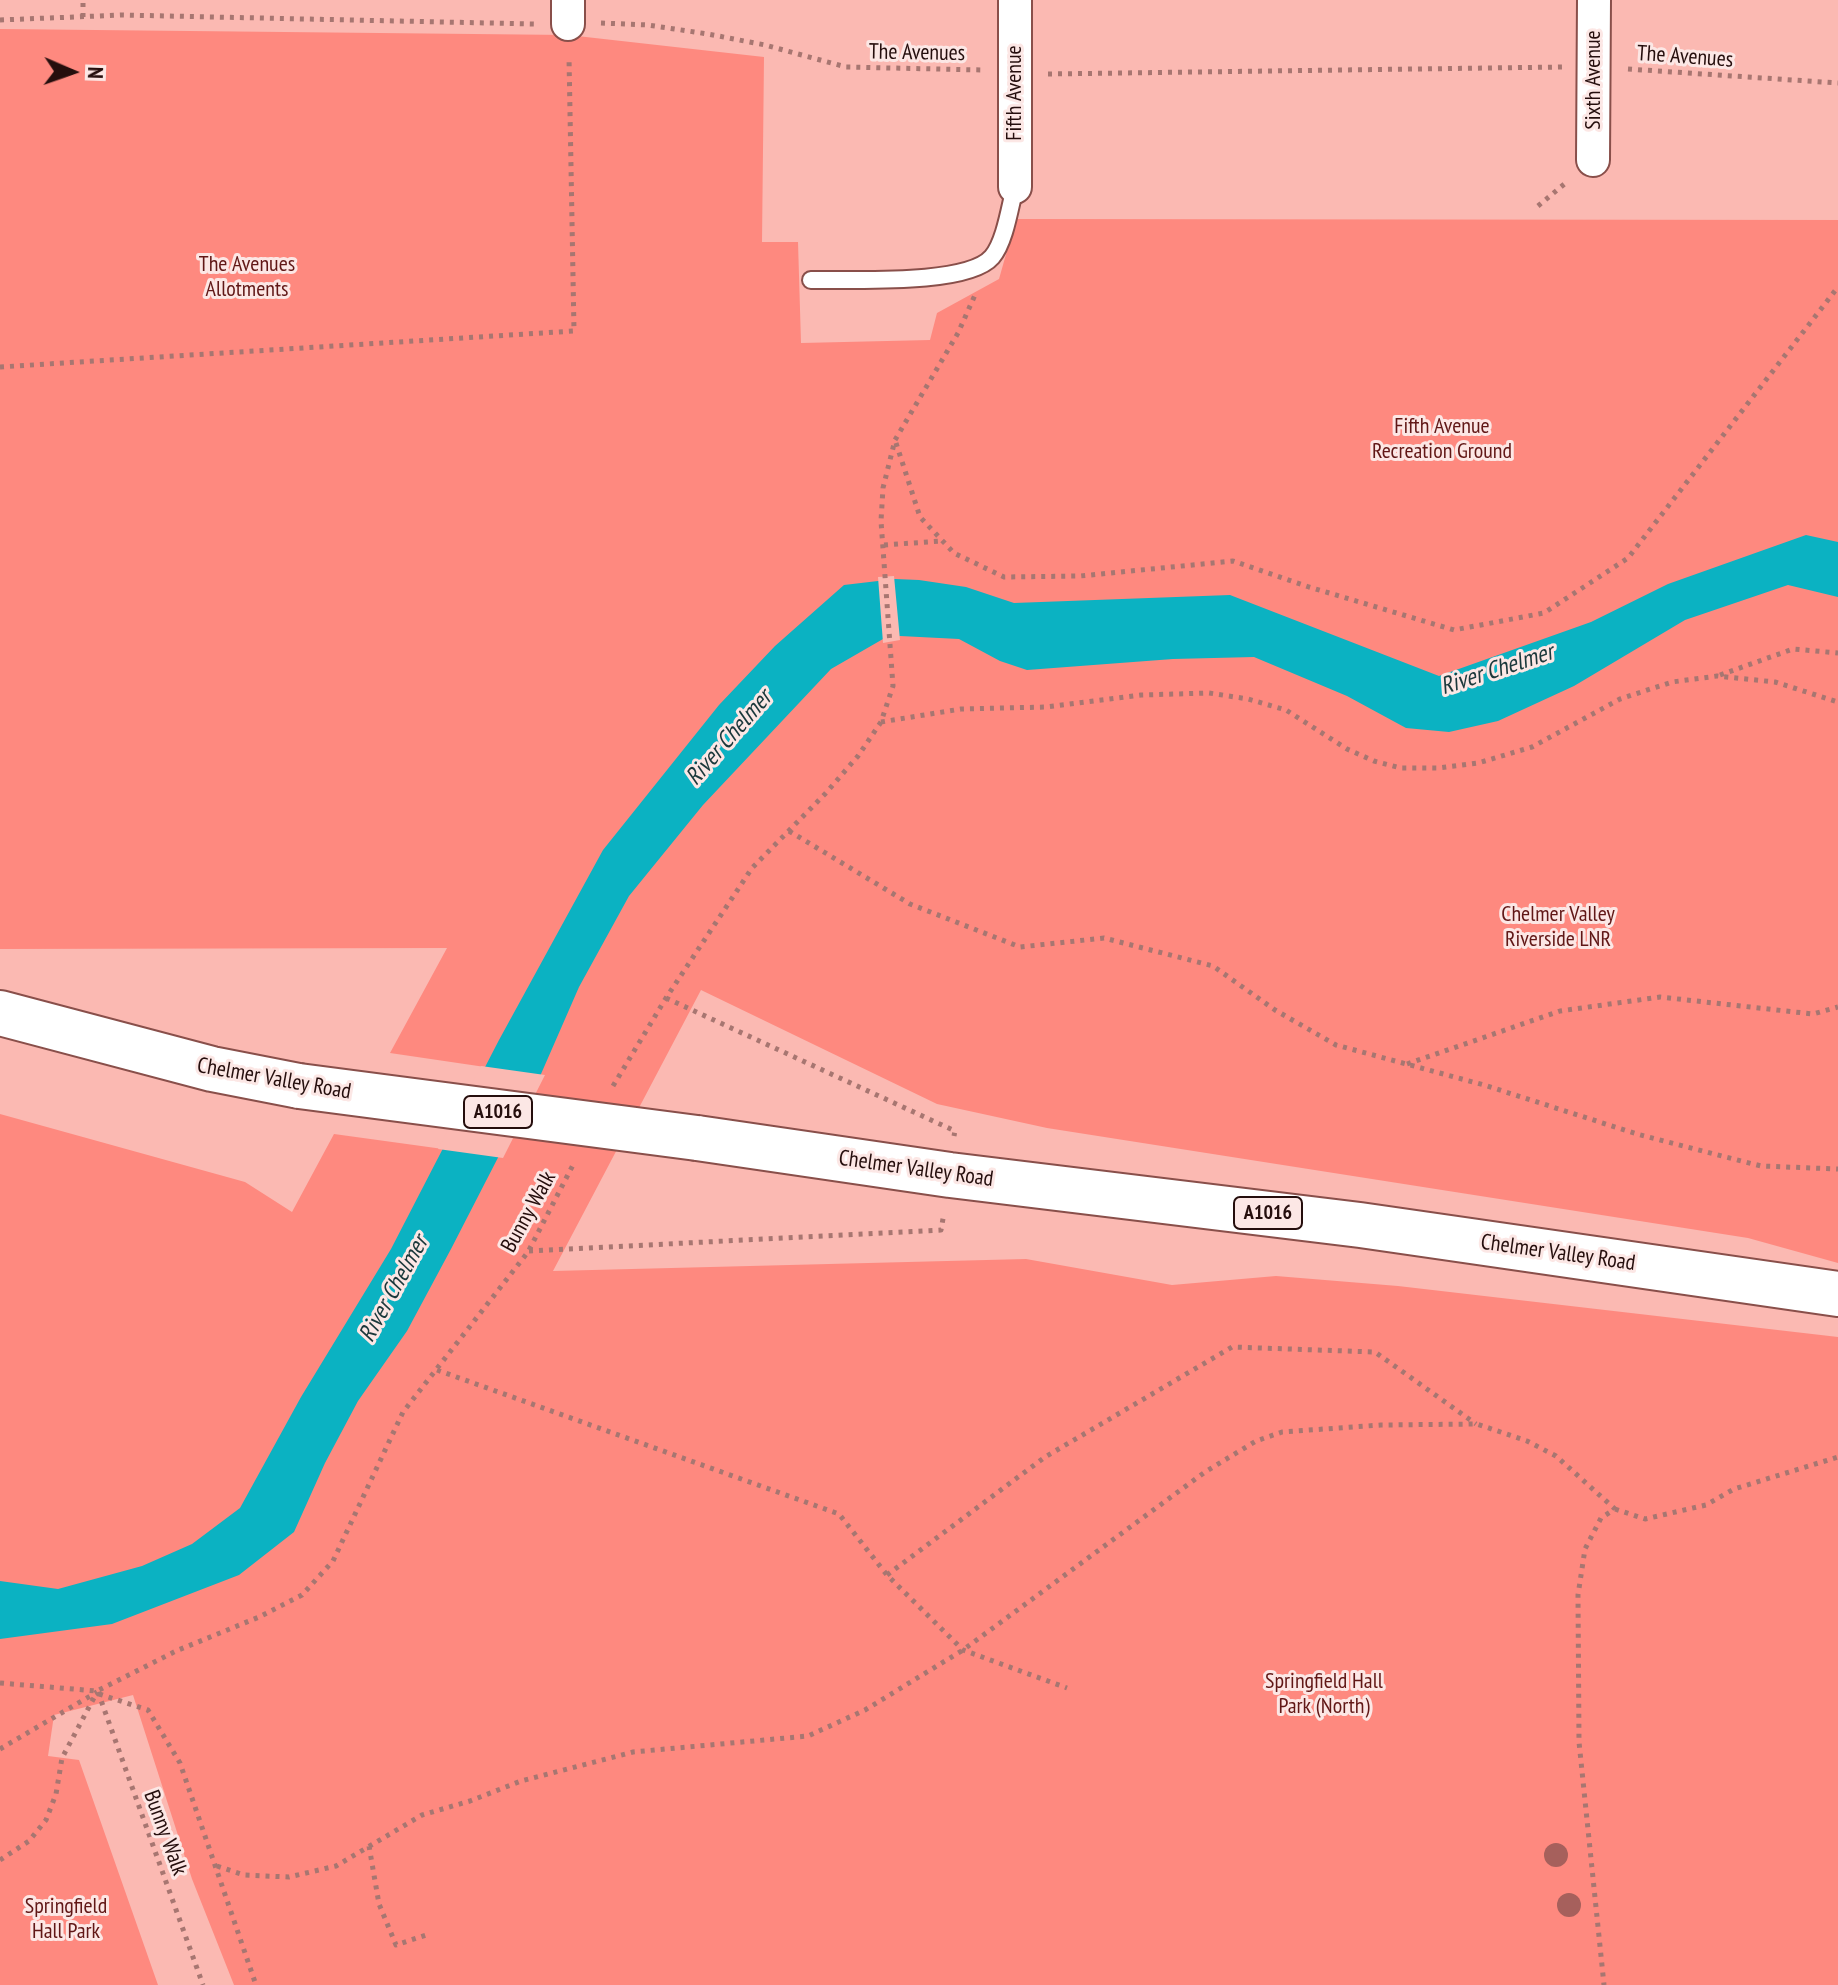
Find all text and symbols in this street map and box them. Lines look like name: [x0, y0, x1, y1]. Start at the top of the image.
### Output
street label: Sixth Avenue: [1581, 30, 1607, 130]
north arrow: [32, 32, 112, 112]
street label: The Avenues: [869, 39, 965, 67]
street label: The Avenues: [1636, 40, 1734, 74]
street label: Fifth Avenue: [1002, 45, 1028, 141]
text: N: [82, 66, 110, 79]
park label: The Avenues Allotments: [199, 252, 295, 304]
park label: Fifth Avenue Recreation Ground: [1372, 414, 1512, 466]
water label: River Chelmer: [1437, 638, 1557, 702]
water label: River Chelmer: [680, 684, 778, 792]
park label: Chelmer Valley Riverside LNR: [1501, 902, 1615, 954]
street label: Chelmer Valley Road: [195, 1052, 353, 1106]
road number: A1016: [464, 1096, 532, 1128]
street label: Chelmer Valley Road: [837, 1145, 995, 1193]
street label: Bunny Walk: [496, 1167, 562, 1257]
road number: A1016: [1234, 1197, 1302, 1229]
street label: Chelmer Valley Road: [1479, 1229, 1637, 1277]
water label: River Chelmer: [353, 1231, 435, 1347]
park label: Springfield Hall Park (North): [1265, 1669, 1383, 1720]
street label: Bunny Walk: [137, 1787, 193, 1879]
park label: Springfield Hall Park: [25, 1894, 107, 1946]

